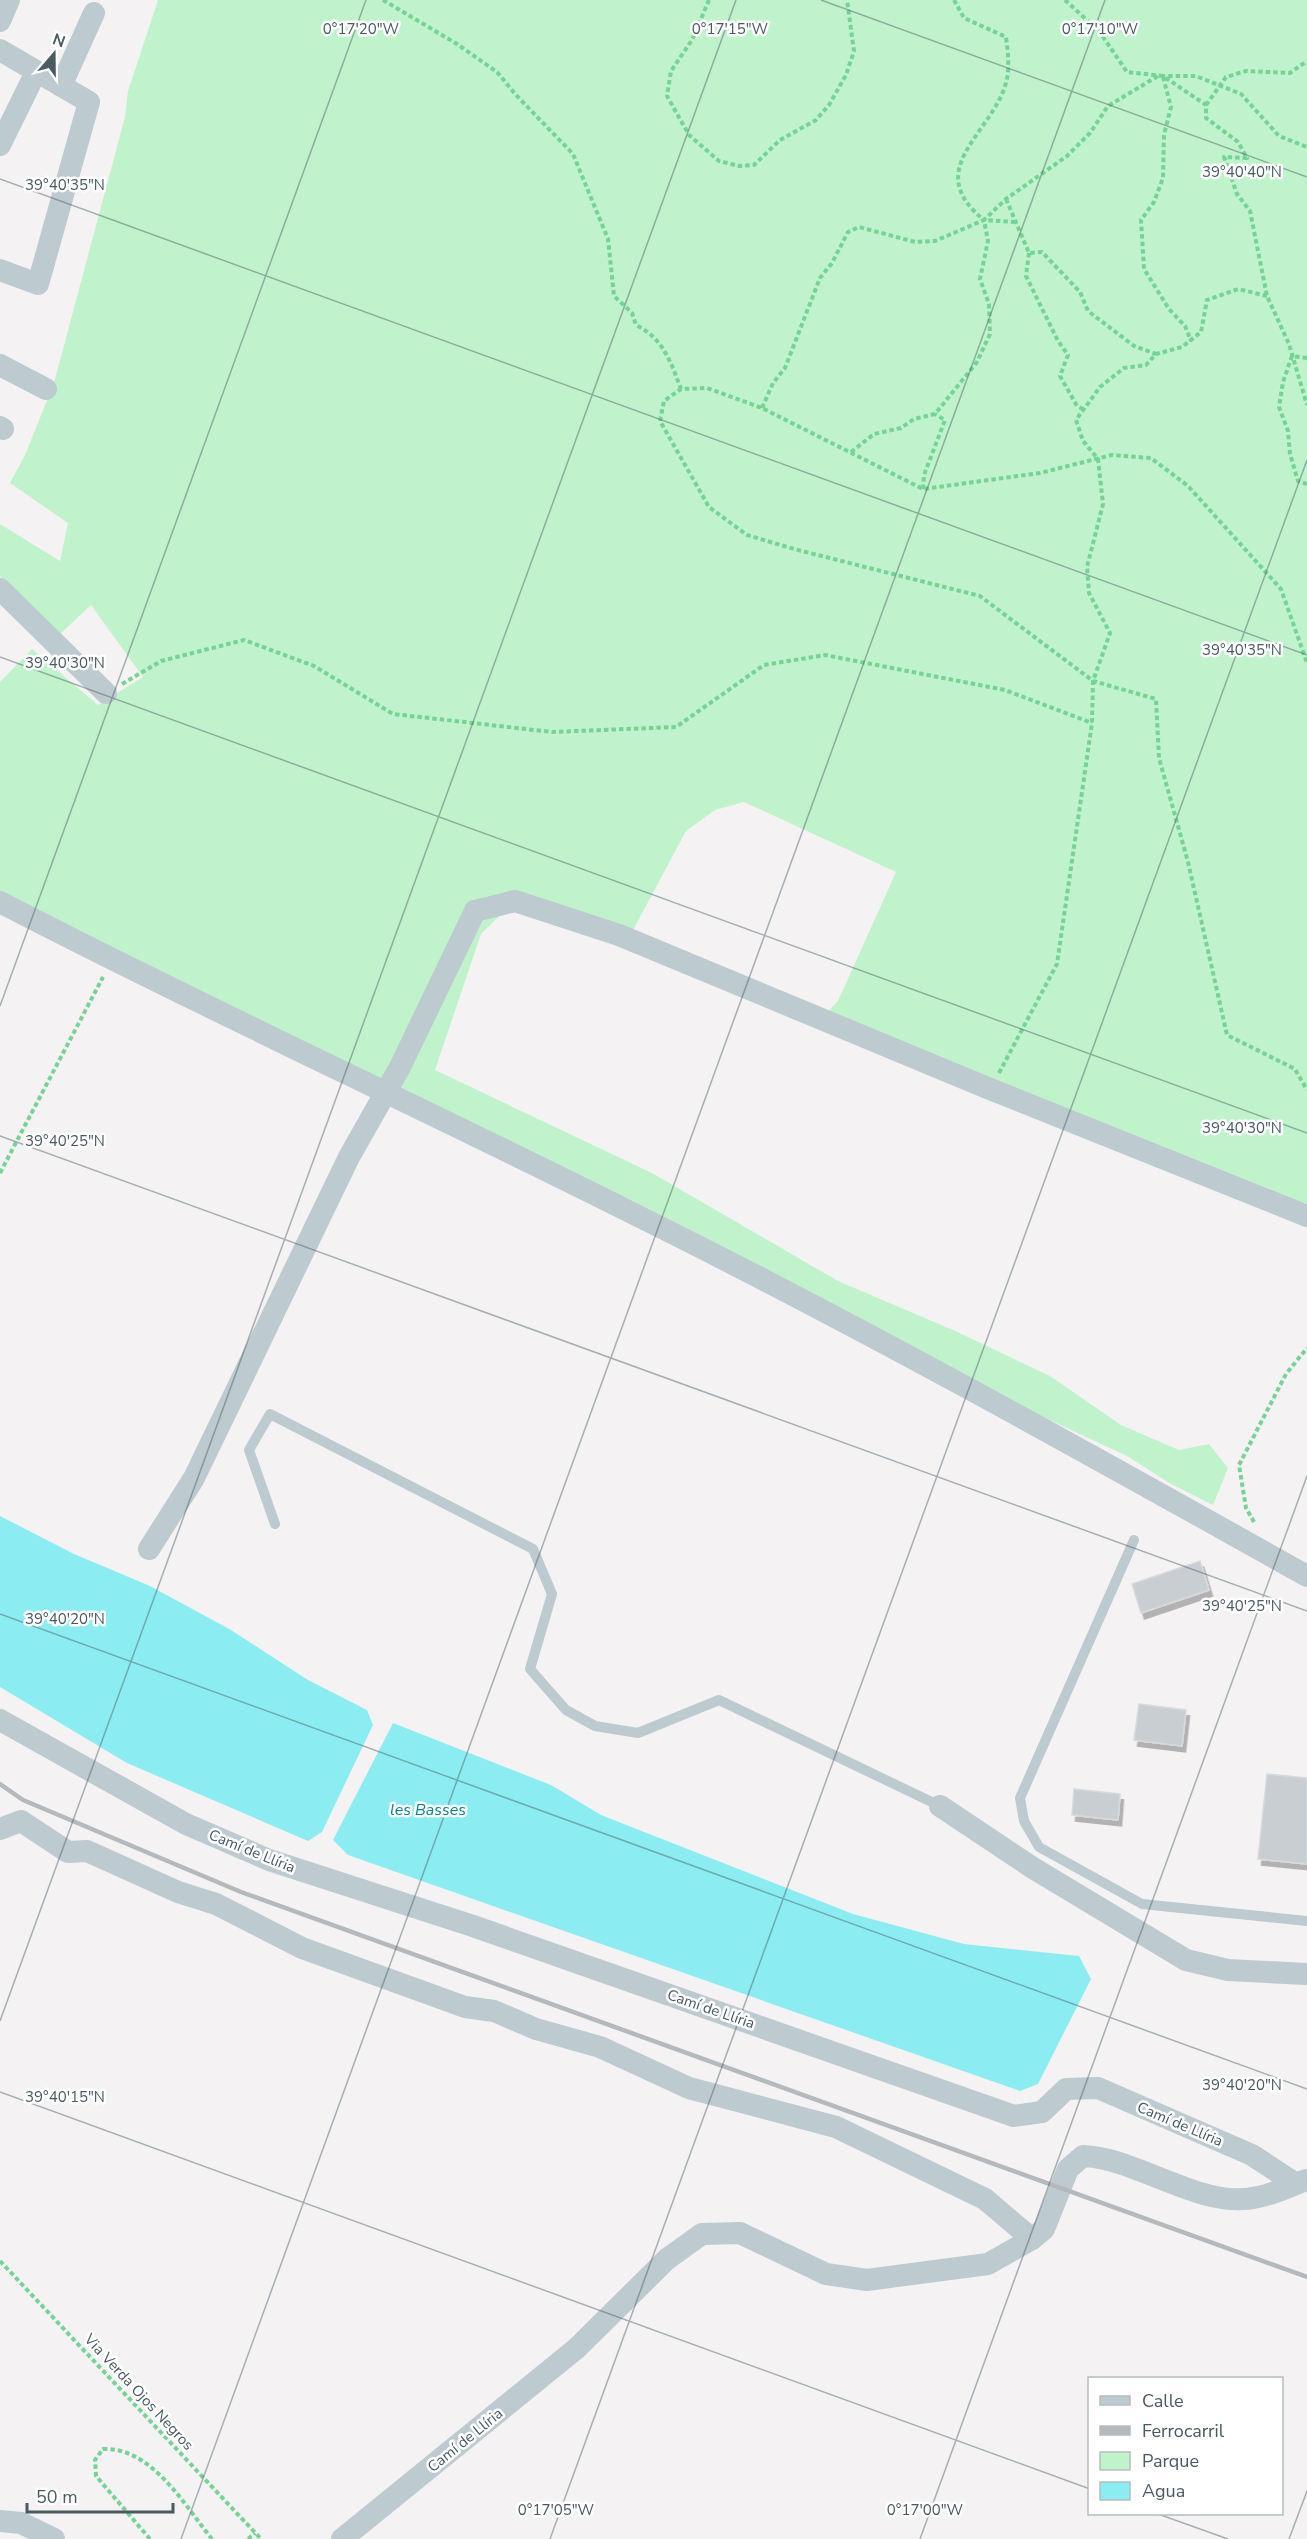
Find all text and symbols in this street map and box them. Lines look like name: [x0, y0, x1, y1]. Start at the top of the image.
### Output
text: 0°17'20"W: [323, 19, 400, 39]
text: 0°17'15"W: [692, 19, 769, 39]
text: 0°17'10"W: [1062, 19, 1139, 39]
north arrow: [24, 24, 84, 84]
text: N: [49, 28, 68, 53]
text: 39°40'40"N: [1202, 162, 1282, 182]
text: 39°40'35"N: [25, 175, 105, 195]
text: 39°40'35"N: [1202, 640, 1282, 660]
text: 39°40'30"N: [25, 653, 105, 673]
text: 39°40'30"N: [1202, 1118, 1282, 1138]
text: 39°40'25"N: [25, 1131, 105, 1151]
text: 39°40'25"N: [1202, 1596, 1282, 1616]
text: 39°40'20"N: [25, 1609, 105, 1629]
water label: les Basses: [390, 1799, 466, 1821]
street label: Camí de Llíria: [206, 1825, 298, 1877]
street label: Camí de Llíria: [665, 1985, 757, 2033]
text: 39°40'20"N: [1202, 2075, 1282, 2095]
text: 39°40'15"N: [25, 2087, 105, 2107]
street label: Camí de Llíria: [1134, 2097, 1226, 2151]
street label: Via Verda Ojos Negros: [79, 2329, 198, 2454]
legend: [1088, 2377, 1283, 2515]
text: Calle: [1142, 2389, 1184, 2413]
street label: Camí de Llíria: [423, 2403, 507, 2477]
text: Ferrocarril: [1142, 2419, 1225, 2443]
text: Parque: [1142, 2449, 1199, 2473]
scale bar: [27, 2476, 172, 2514]
text: Agua: [1142, 2479, 1185, 2503]
text: 50 m: [36, 2485, 78, 2509]
text: 0°17'05"W: [518, 2500, 595, 2520]
text: 0°17'00"W: [887, 2500, 964, 2520]

